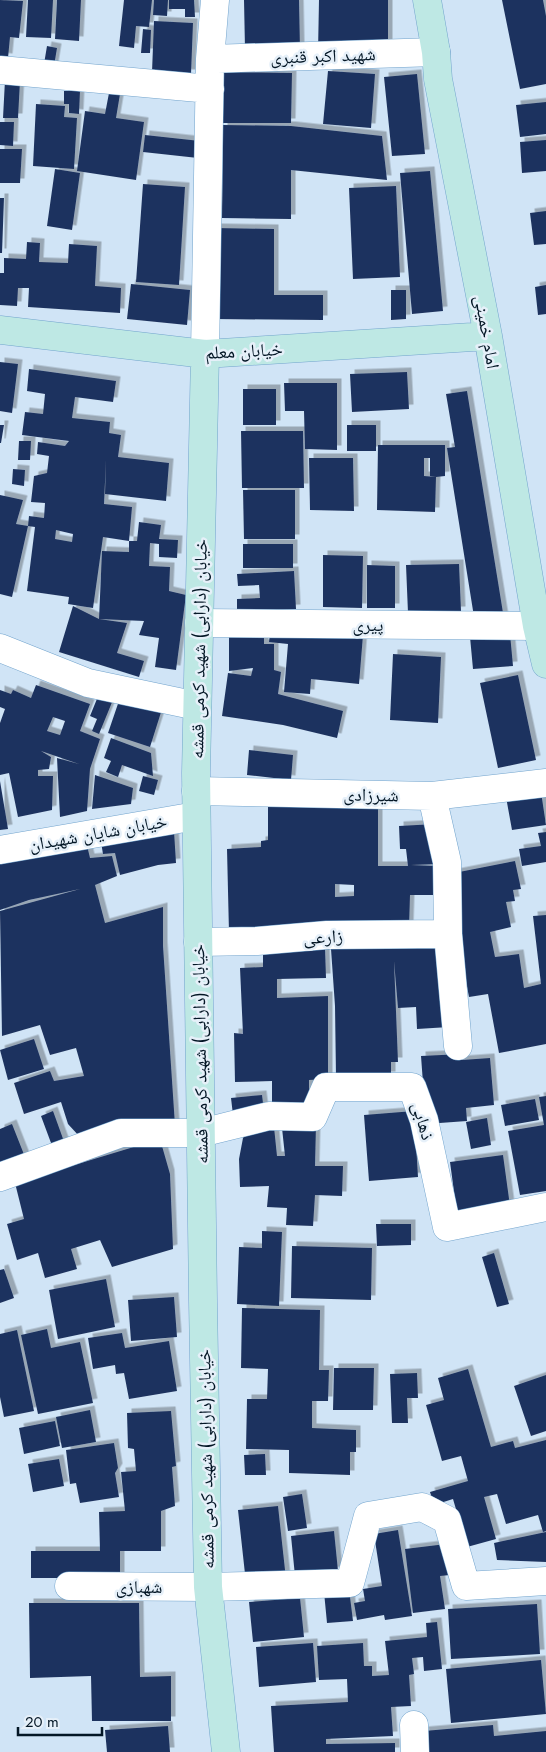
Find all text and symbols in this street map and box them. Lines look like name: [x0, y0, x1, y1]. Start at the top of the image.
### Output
street label: شهید اکبر قنبری: [270, 41, 376, 71]
street label: امام خمینی: [468, 293, 506, 371]
street label: خیابان معلم: [205, 336, 283, 366]
street label: خیابان (دارابی) شهید کرمی قمشه: [184, 539, 214, 759]
street label: پیری: [352, 612, 384, 638]
street label: شیرزادی: [343, 782, 399, 808]
street label: خیابان شایان شهیدان: [27, 808, 169, 858]
street label: زارعی: [303, 923, 344, 951]
street label: خیابان (دارابی) شهید کرمی قمشه: [185, 944, 215, 1164]
street label: ذهابی: [405, 1099, 441, 1143]
street label: خیابان (دارابی) شهید کرمی قمشه: [191, 1349, 221, 1569]
street label: شهبازی: [116, 1574, 162, 1600]
scale bar: [18, 1704, 101, 1736]
text: 20 m: [25, 1711, 59, 1733]

